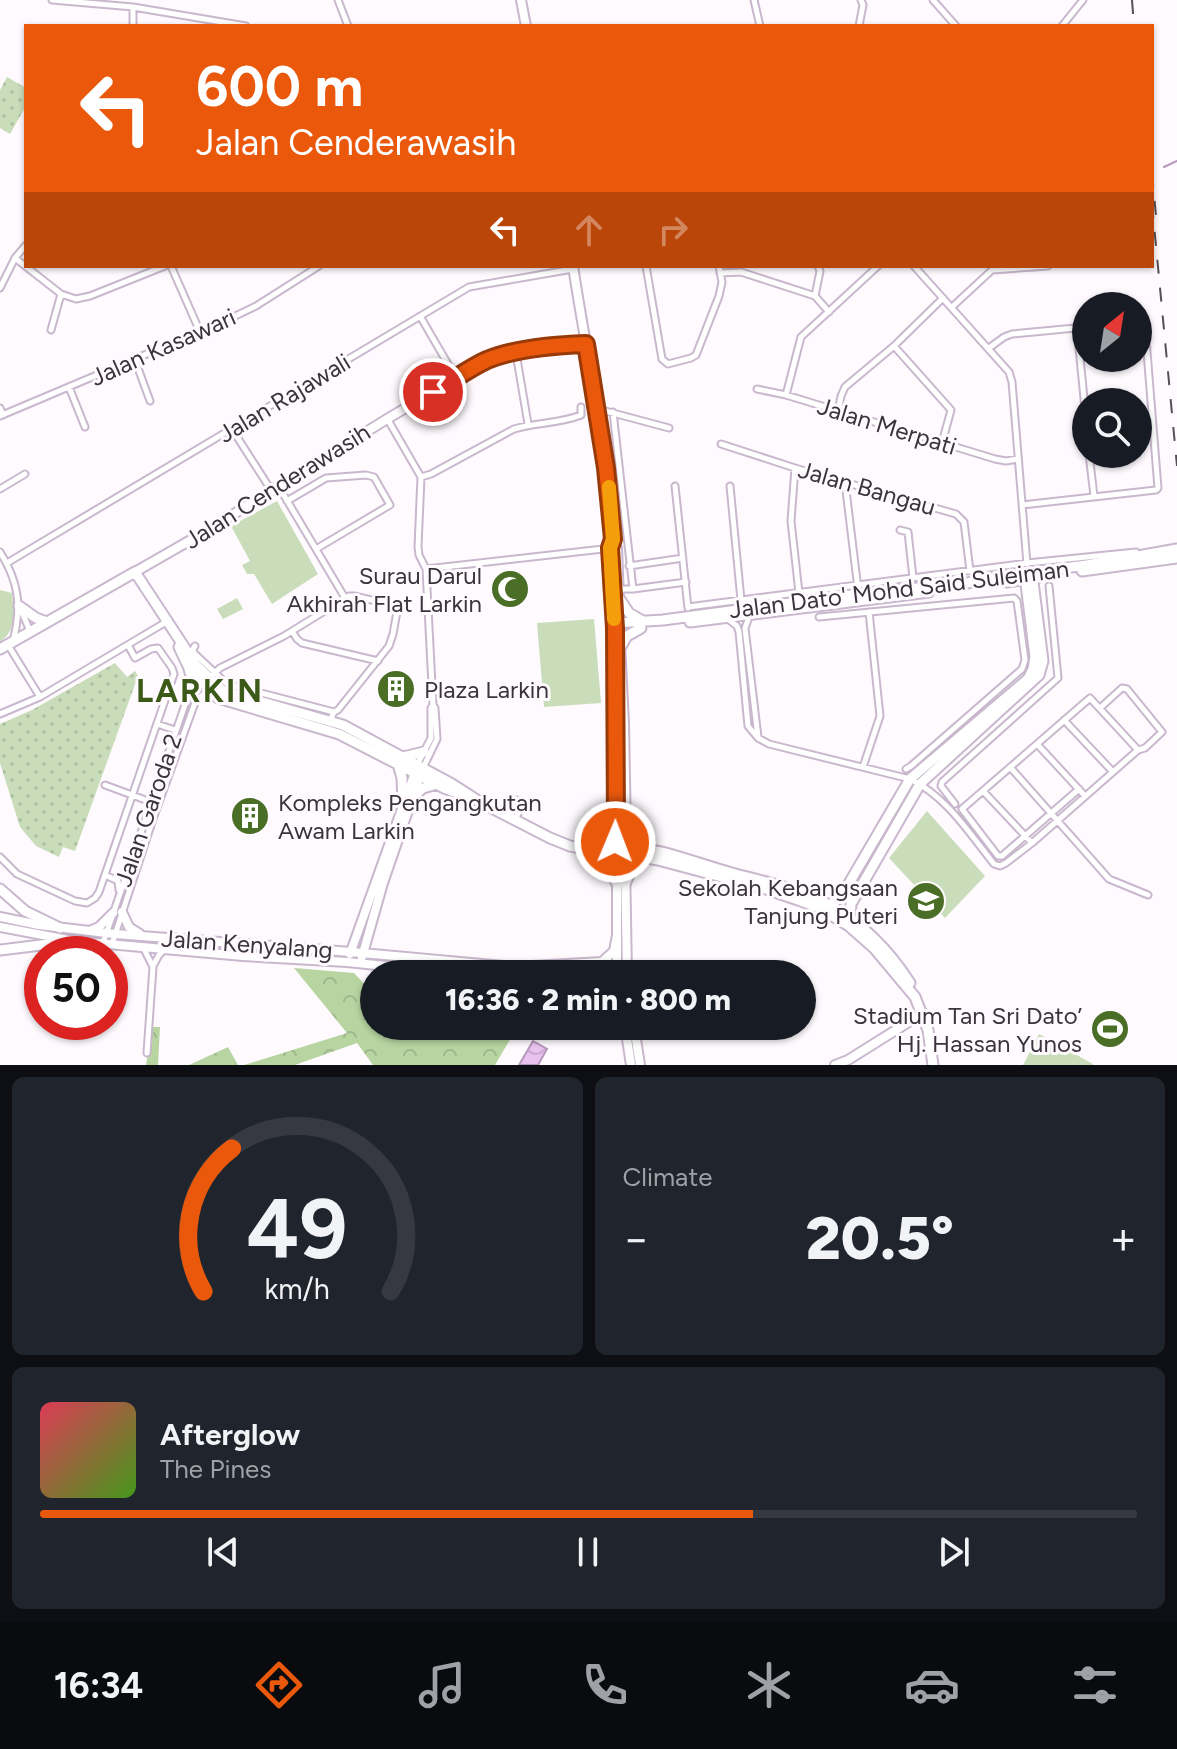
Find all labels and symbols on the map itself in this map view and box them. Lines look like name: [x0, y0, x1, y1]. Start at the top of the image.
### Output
north arrow: [1072, 292, 1152, 372]
street label: Jalan Kasawari: [86, 302, 240, 392]
street label: Jalan Rajawali: [213, 347, 355, 449]
pin: [399, 358, 467, 426]
street label: Jalan Merpati: [814, 391, 960, 461]
street label: Jalan Cenderawasih: [179, 417, 375, 555]
street label: Jalan Bangau: [795, 455, 939, 521]
street label: Jalan Dato' Mohd Said Suleiman: [727, 554, 1071, 624]
place label: Surau Darul Akhirah Flat Larkin: [286, 561, 482, 618]
mosque icon: Surau Darul Akhirah Flat Larkin: [489, 568, 531, 610]
building icon: Plaza Larkin: [375, 668, 417, 710]
district label: LARKIN: [136, 672, 264, 710]
place label: Plaza Larkin: [424, 675, 549, 704]
street label: Jalan Garoda 2: [108, 730, 188, 890]
place label: Kompleks Pengangkutan Awam Larkin: [278, 788, 542, 845]
building icon: Kompleks Pengangkutan Awam Larkin: [229, 795, 271, 837]
position arrow: [573, 800, 657, 884]
place label: Sekolah Kebangsaan Tanjung Puteri: [678, 873, 898, 930]
school or university icon: Sekolah Kebangsaan Tanjung Puteri: [905, 880, 947, 922]
street label: Jalan Kenyalang: [160, 924, 334, 964]
speed limit sign: 50: [24, 936, 128, 1040]
place label: Stadium Tan Sri Dato’ Hj. Hassan Yunos: [853, 1001, 1082, 1058]
sports icon: Stadium Tan Sri Dato’ Hj. Hassan Yunos: [1089, 1008, 1131, 1050]

